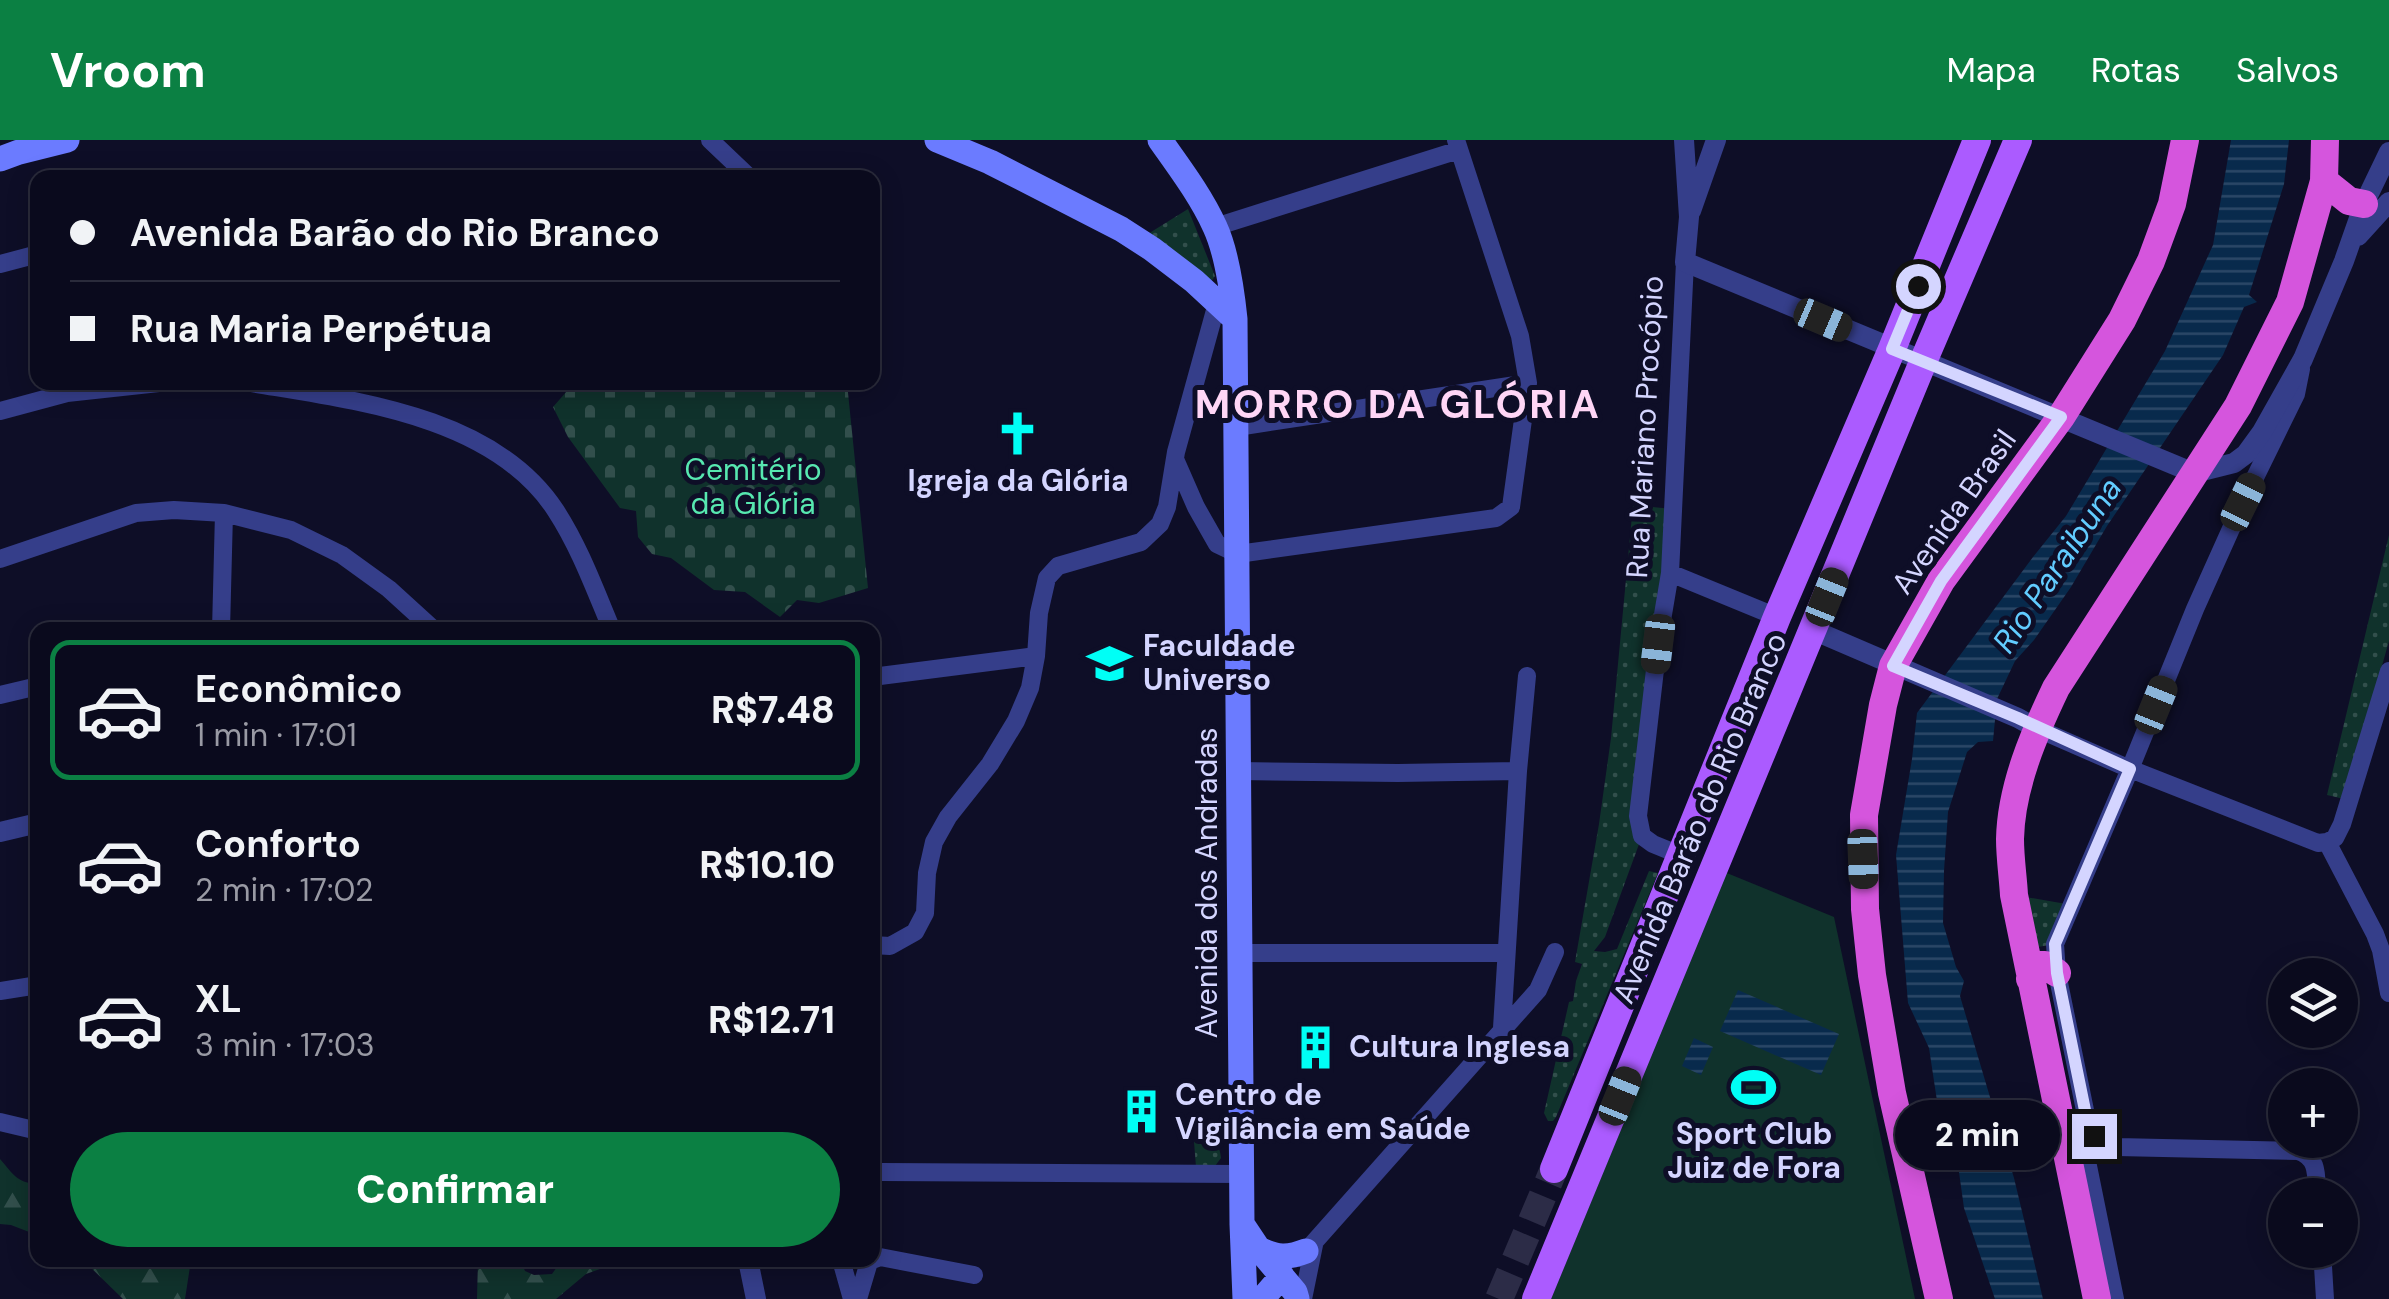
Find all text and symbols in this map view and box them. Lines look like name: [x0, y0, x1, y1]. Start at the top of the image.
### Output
text: Vroom: [50, 39, 206, 102]
text: Mapa: [1946, 47, 2036, 93]
text: Rotas: [2091, 47, 2181, 93]
text: Salvos: [2236, 47, 2339, 93]
text: Avenida Barão do Rio Branco: [130, 208, 660, 258]
route start: [1896, 264, 1941, 309]
street label: Rua Mariano Procópio: [1617, 275, 1672, 579]
car: [1790, 294, 1856, 346]
text: Rua Maria Perpétua: [130, 304, 492, 354]
district label: MORRO DA GLÓRIA: [1195, 378, 1601, 430]
church icon: Igreja da Glória: [994, 410, 1042, 458]
street label: Avenida Brasil: [1882, 422, 2025, 602]
park label: Cemitério da Glória: [685, 450, 821, 523]
place label: Igreja da Glória: [908, 461, 1128, 500]
car: [2216, 468, 2270, 536]
water label: Rio Paraibuna: [1983, 469, 2131, 661]
car: [1802, 564, 1852, 630]
car: [1639, 612, 1677, 676]
place label: Faculdade Universo: [1143, 626, 1296, 699]
street label: Avenida Barão do Rio Branco: [1604, 627, 1795, 1009]
school or university icon: Faculdade Universo: [1086, 639, 1134, 687]
text: Econômico: [195, 664, 402, 714]
icon: car: [75, 665, 165, 755]
car: [2131, 672, 2181, 738]
text: R$7.48: [711, 685, 835, 735]
text: 1 min · 17:01: [195, 714, 357, 756]
street label: Avenida dos Andradas: [1187, 727, 1226, 1039]
text: Conforto: [195, 819, 361, 869]
icon: car: [75, 820, 165, 910]
car: [1847, 828, 1879, 890]
text: R$10.10: [699, 840, 835, 890]
text: 2 min · 17:02: [195, 869, 373, 911]
map controls: [2268, 958, 2358, 1268]
button: layers: [2268, 958, 2358, 1048]
text: XL: [195, 974, 242, 1024]
icon: car: [75, 975, 165, 1065]
text: R$12.71: [708, 995, 835, 1045]
building icon: Cultura Inglesa: [1292, 1023, 1340, 1071]
text: 3 min · 17:03: [195, 1024, 375, 1066]
place label: Cultura Inglesa: [1349, 1027, 1570, 1066]
car: [1595, 1063, 1645, 1129]
sports icon: Sport Club Juiz de Fora: [1730, 1063, 1778, 1111]
button: +: [2268, 1068, 2358, 1158]
place label: Centro de Vigilância em Saúde: [1175, 1075, 1471, 1148]
building icon: Centro de Vigilância em Saúde: [1118, 1088, 1166, 1136]
callout: 2 min: [1894, 1101, 2059, 1171]
place label: Sport Club Juiz de Fora: [1667, 1114, 1841, 1187]
text: 2 min: [1935, 1114, 2020, 1156]
route end: [2072, 1114, 2117, 1159]
button: Confirmar: [70, 1132, 840, 1247]
button: −: [2268, 1178, 2358, 1268]

